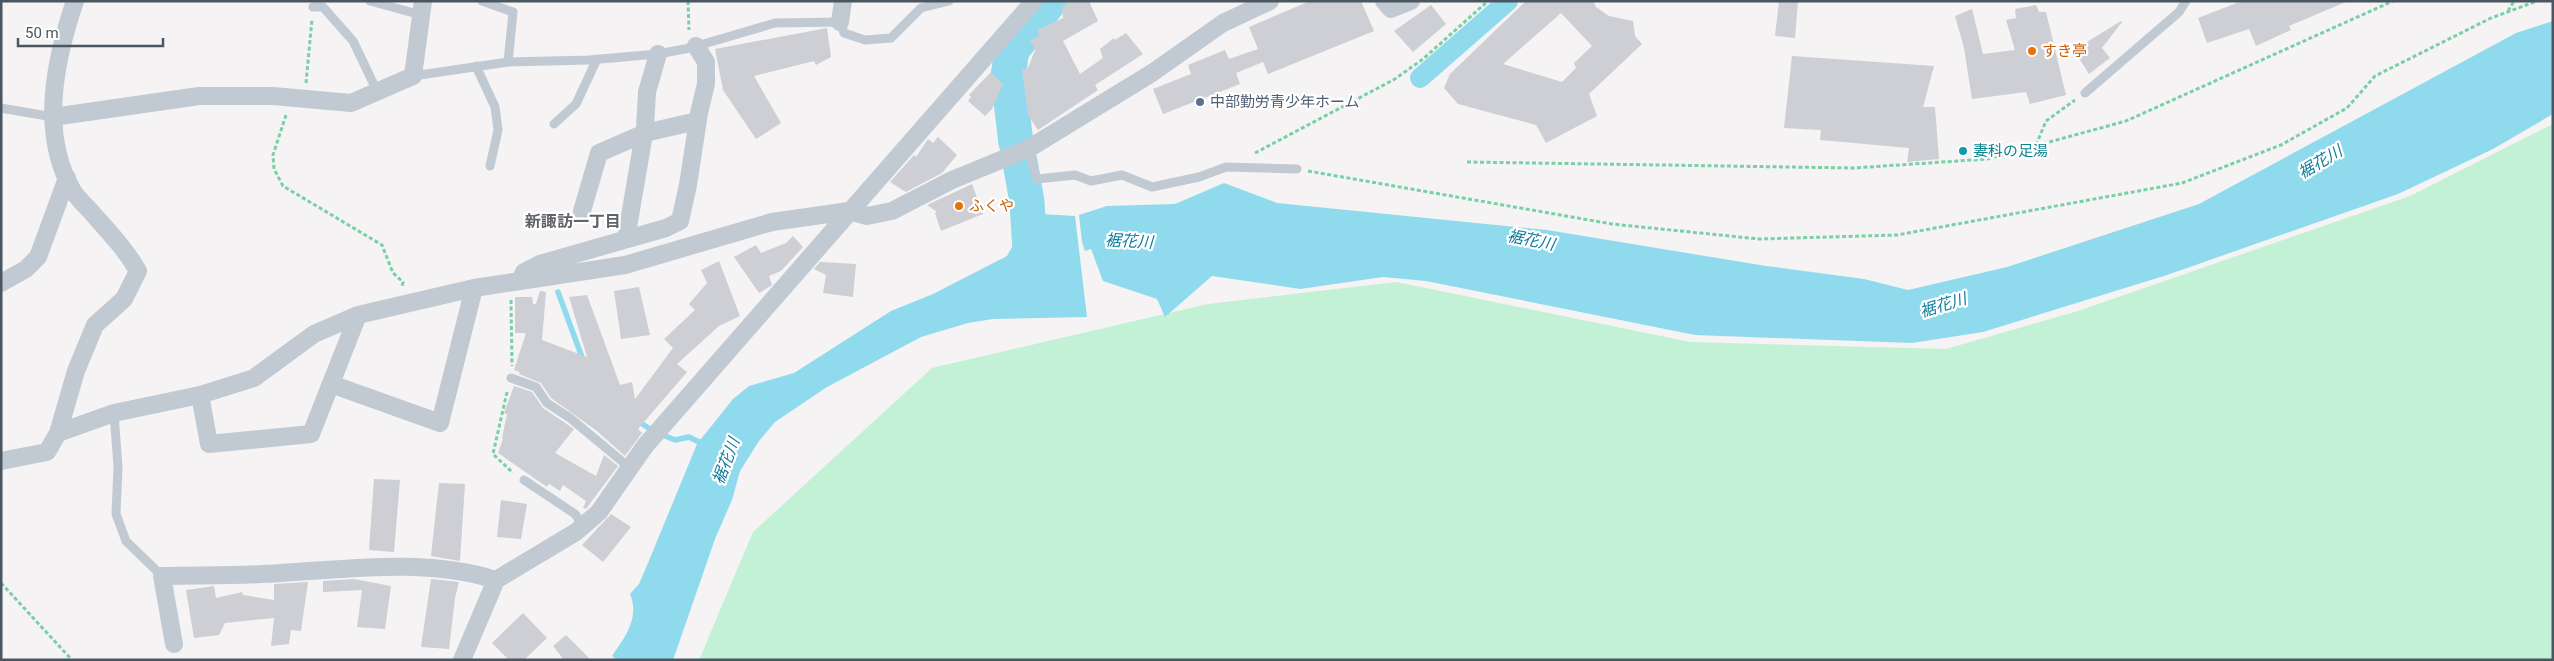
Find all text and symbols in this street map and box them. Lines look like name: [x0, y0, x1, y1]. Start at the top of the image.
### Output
scale bar: [18, 15, 162, 47]
text: 50 m: [25, 24, 59, 42]
place label: すき亭: [2042, 42, 2087, 60]
marker: すき亭: [2026, 45, 2038, 57]
place label: 中部勤労青少年ホーム: [1210, 93, 1360, 111]
marker: 中部勤労青少年ホーム: [1194, 96, 1206, 108]
water label: 裾花川: [2295, 140, 2347, 183]
place label: 妻科の足湯: [1973, 142, 2048, 160]
marker: 妻科の足湯: [1957, 145, 1969, 157]
place label: ふくや: [969, 197, 1014, 215]
marker: ふくや: [953, 200, 965, 212]
district label: 新諏訪一丁目: [525, 212, 621, 231]
water label: 裾花川: [1506, 226, 1558, 254]
water label: 裾花川: [1105, 230, 1155, 252]
water label: 裾花川: [1917, 288, 1971, 321]
water label: 裾花川: [709, 433, 744, 487]

